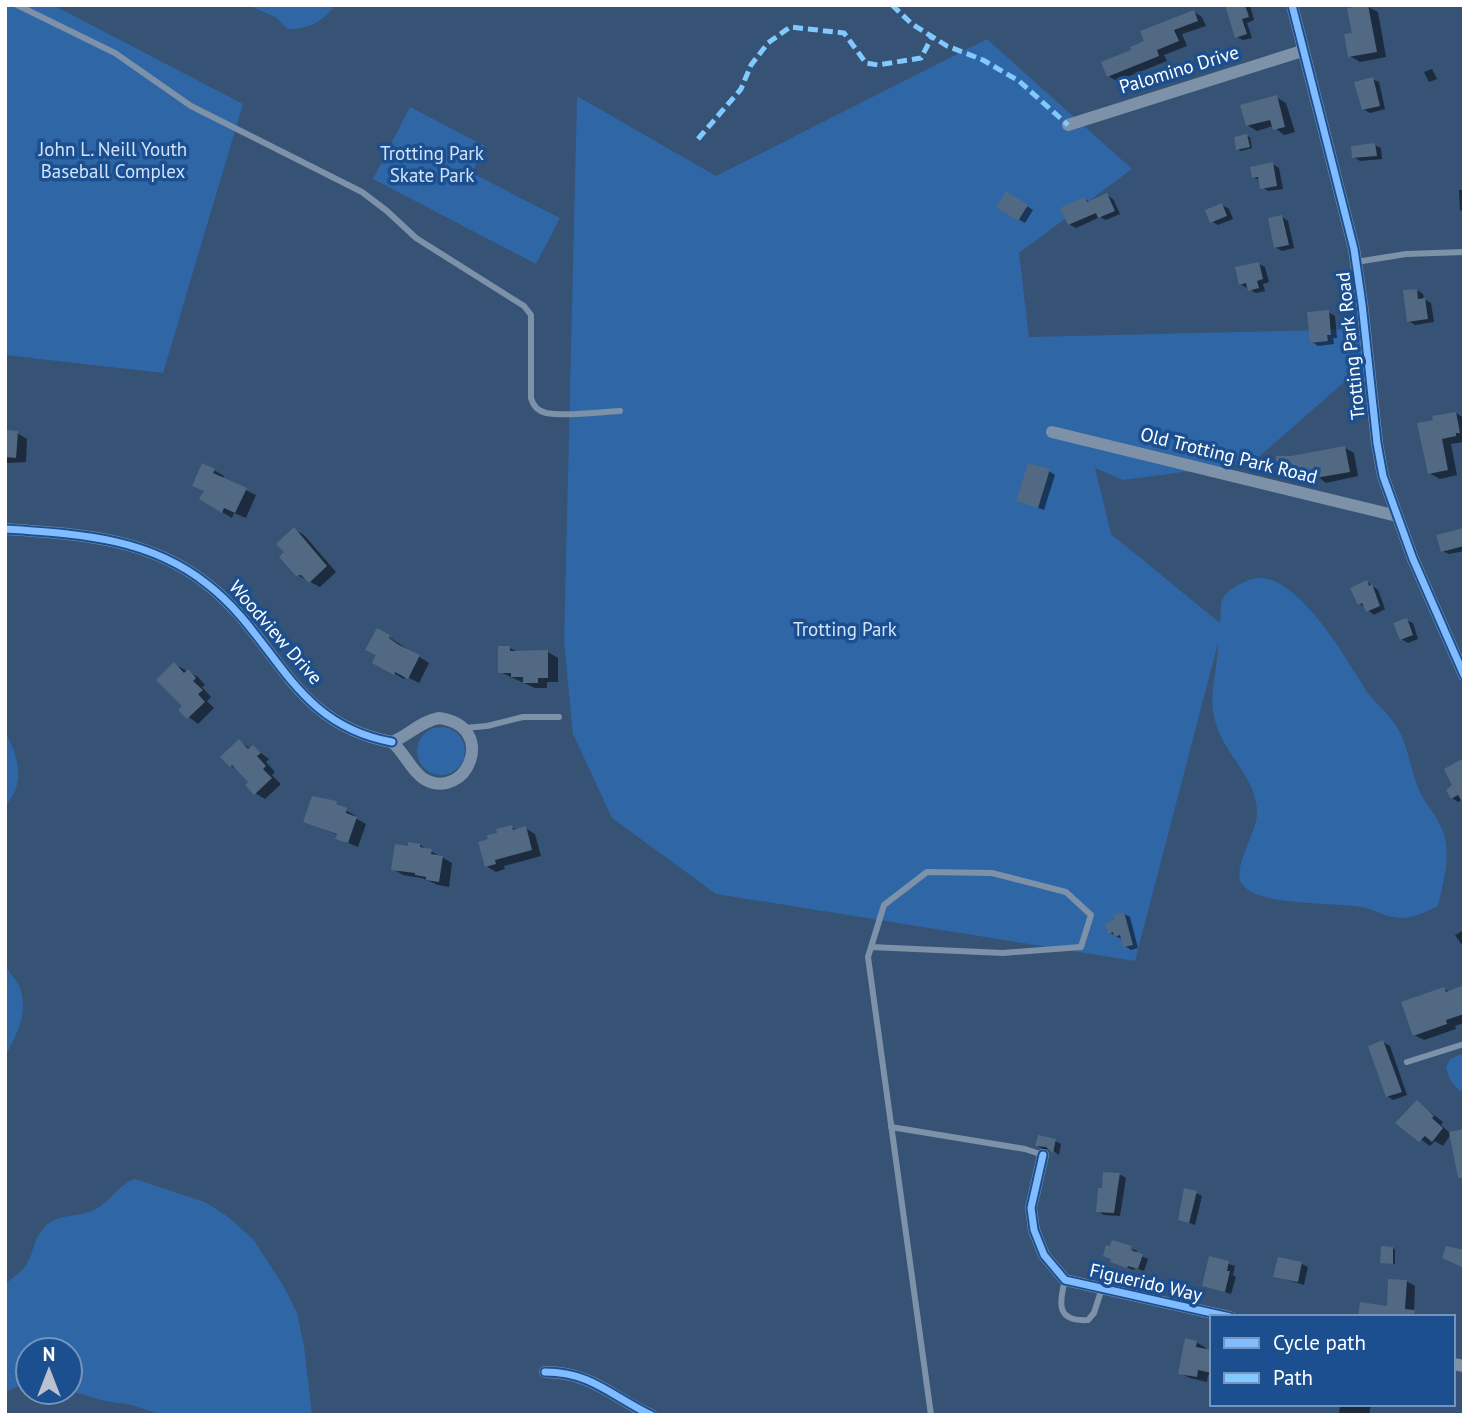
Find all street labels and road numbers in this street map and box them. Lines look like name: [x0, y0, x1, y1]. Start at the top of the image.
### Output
street label: Palomino Drive: [1116, 39, 1242, 99]
street label: Trotting Park Road: [1330, 271, 1370, 421]
street label: Old Trotting Park Road: [1138, 421, 1320, 489]
street label: Woodview Drive: [224, 575, 328, 689]
street label: Figuerido Way: [1087, 1257, 1205, 1307]

